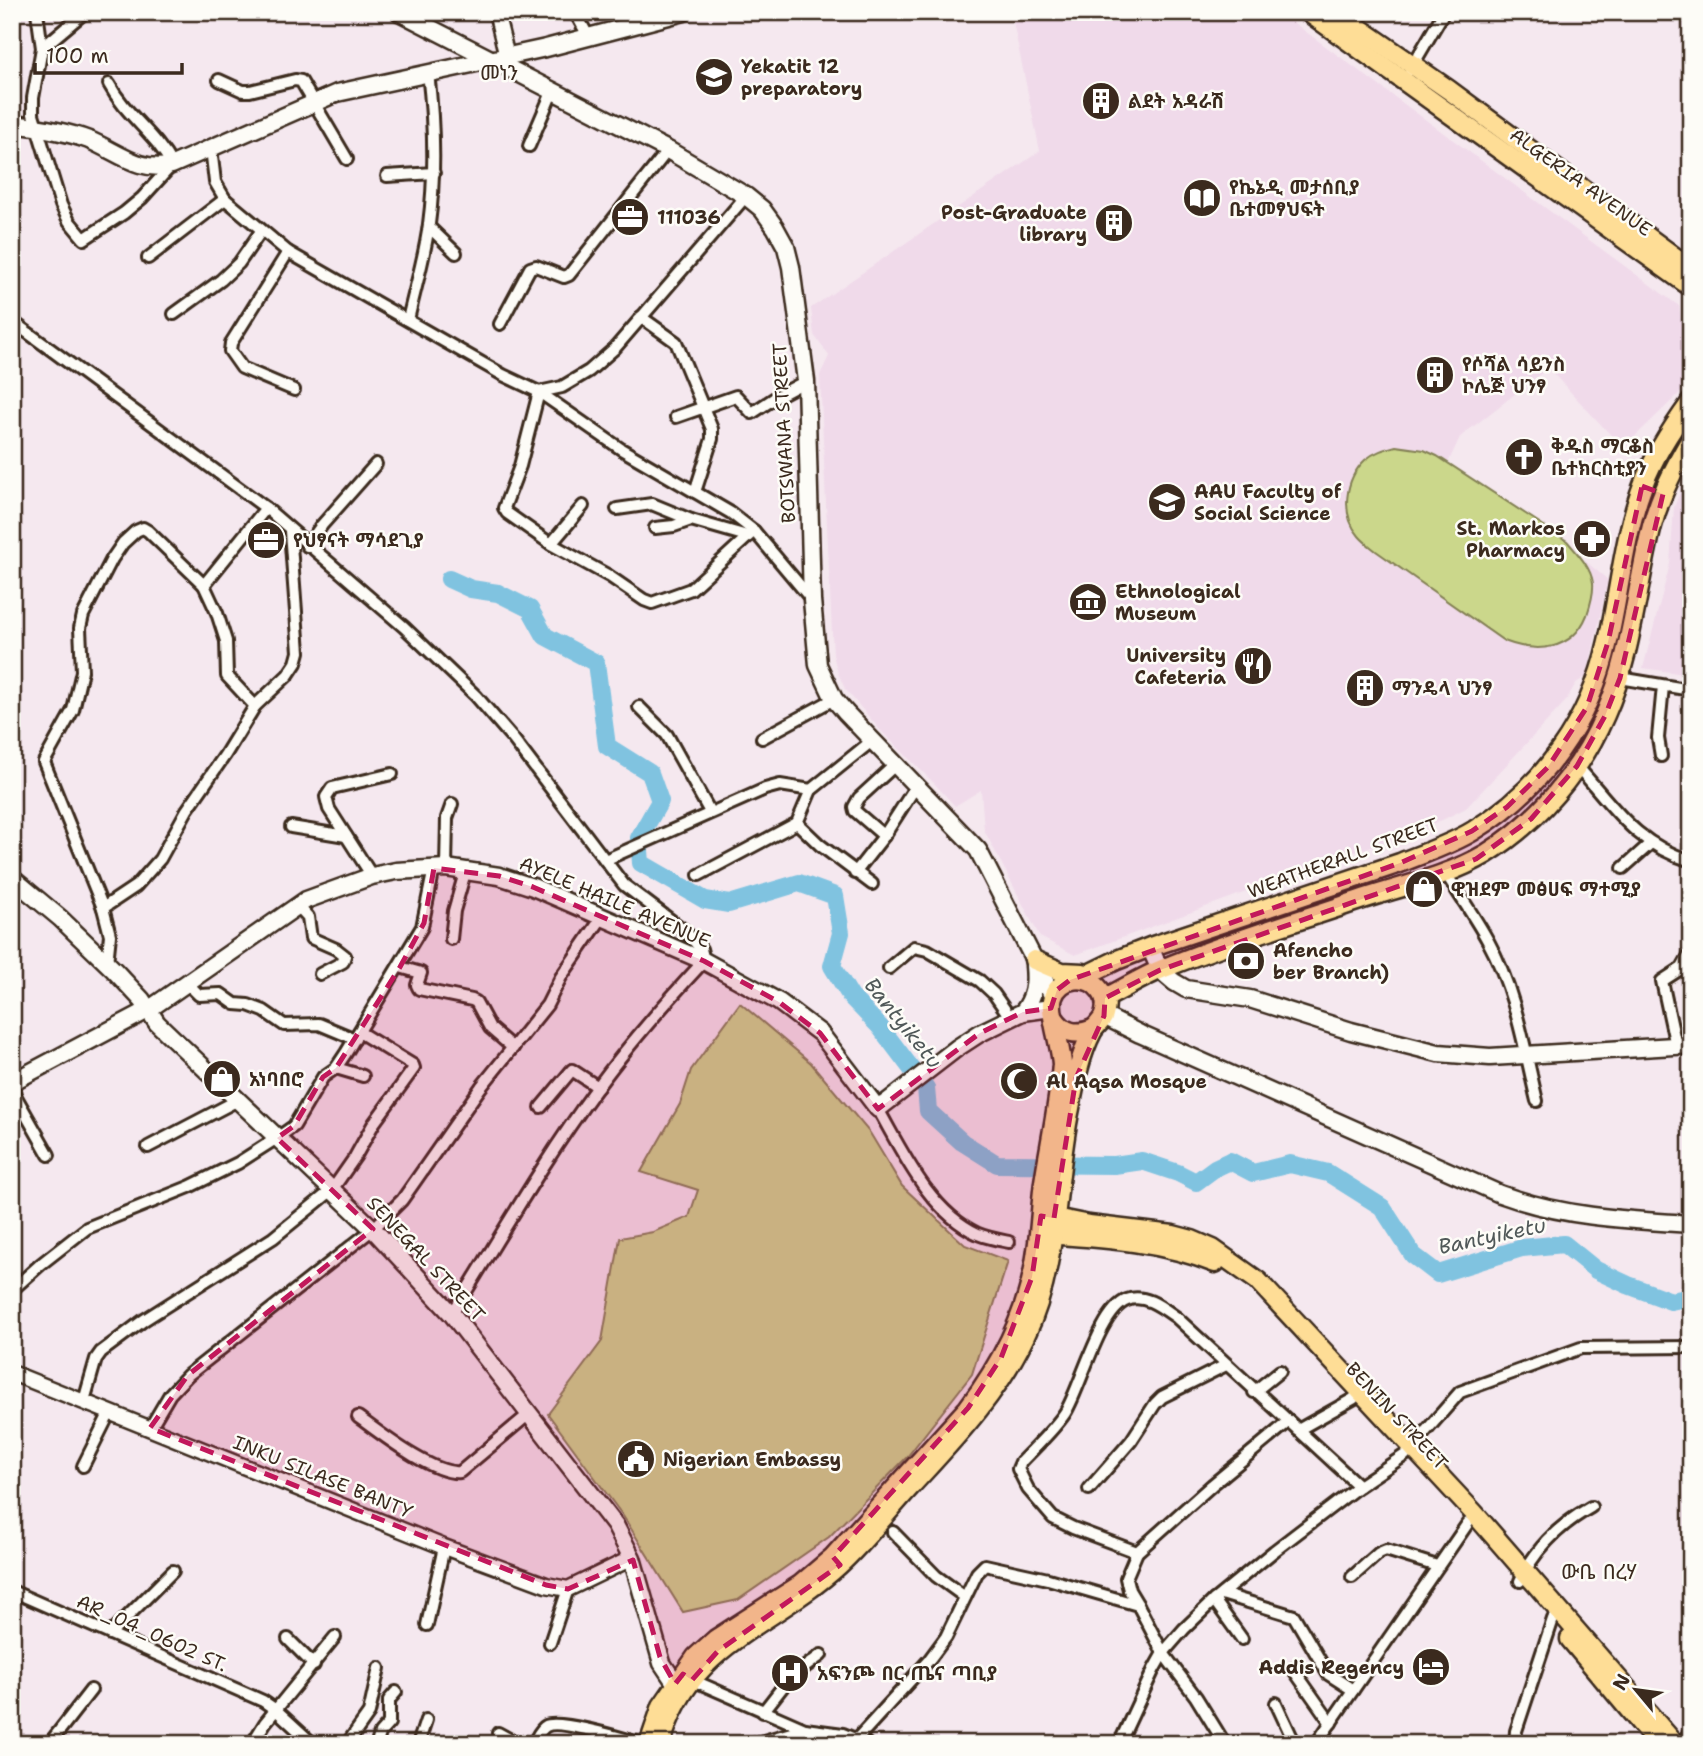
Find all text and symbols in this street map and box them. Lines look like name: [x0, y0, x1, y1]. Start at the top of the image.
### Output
scale bar: [35, 32, 182, 76]
text: 100 m: [46, 42, 109, 70]
place label: Yekatit 12 preparatory: [741, 54, 862, 101]
school or university icon: Yekatit 12 preparatory: [693, 56, 735, 98]
district label: መነን: [480, 59, 518, 87]
building icon: ልደት አዳራሽ: [1080, 80, 1122, 122]
place label: ልደት አዳራሽ: [1128, 89, 1225, 114]
street label: ALGERIA AVENUE: [1505, 122, 1657, 242]
place label: የኬኔዲ መታሰቢያ ቤተመፃህፍት: [1229, 175, 1359, 222]
library icon: የኬኔዲ መታሰቢያ ቤተመፃህፍት: [1181, 177, 1223, 219]
office icon: 111036: [609, 196, 651, 238]
place label: Post-Graduate library: [941, 200, 1087, 247]
building icon: Post-Graduate library: [1093, 202, 1135, 244]
place label: 111036: [657, 205, 721, 230]
street label: BOTSWANA STREET: [767, 342, 801, 524]
place label: የሶሻል ሳይንስ ኮሌጅ ህንፃ: [1462, 352, 1565, 399]
building icon: የሶሻል ሳይንስ ኮሌጅ ህንፃ: [1414, 354, 1456, 396]
place label: ቅዱስ ማርቆስ ቤተክርስቲያን: [1551, 434, 1654, 481]
church icon: ቅዱስ ማርቆስ ቤተክርስቲያን: [1503, 436, 1545, 478]
place label: AAU Faculty of Social Science: [1194, 479, 1342, 526]
school or university icon: AAU Faculty of Social Science: [1146, 481, 1188, 523]
place label: St. Markos Pharmacy: [1456, 516, 1565, 563]
pharmacy icon: St. Markos Pharmacy: [1571, 518, 1613, 560]
office icon: የህፃናት ማሳደጊያ: [245, 519, 287, 561]
place label: የህፃናት ማሳደጊያ: [293, 528, 424, 553]
place label: Ethnological Museum: [1115, 579, 1241, 626]
museum icon: Ethnological Museum: [1067, 581, 1109, 623]
place label: University Cafeteria: [1126, 643, 1226, 690]
restaurant icon: University Cafeteria: [1232, 645, 1274, 687]
building icon: ማንዴላ ህንፃ: [1344, 667, 1386, 709]
place label: ማንዴላ ህንፃ: [1392, 676, 1492, 701]
street label: WEATHERALL STREET: [1244, 812, 1442, 904]
street label: AYELE HAILE AVENUE: [516, 850, 714, 954]
shop icon: ዊዝደም መፅሀፍ ማተሚያ: [1403, 868, 1445, 910]
place label: ዊዝደም መፅሀፍ ማተሚያ: [1451, 877, 1641, 902]
place label: Afencho ber Branch): [1273, 938, 1389, 985]
bank icon: Afencho ber Branch): [1225, 940, 1267, 982]
water label: Bantyiketu: [858, 972, 948, 1074]
shop icon: አነባበሮ: [201, 1058, 243, 1100]
mosque icon: Al Aqsa Mosque: [998, 1060, 1040, 1102]
place label: አነባበሮ: [249, 1067, 304, 1092]
place label: Al Aqsa Mosque: [1046, 1069, 1207, 1094]
street label: SENEGAL STREET: [361, 1191, 491, 1327]
water label: Bantyiketu: [1436, 1211, 1548, 1261]
street label: BENIN STREET: [1341, 1357, 1454, 1475]
street label: INKU SILASE BANTY: [230, 1430, 417, 1525]
public building icon: Nigerian Embassy: [615, 1438, 657, 1480]
place label: Nigerian Embassy: [663, 1447, 841, 1472]
district label: ውቤ በረሃ: [1561, 1558, 1637, 1586]
street label: AR_04_0602 ST.: [73, 1589, 231, 1677]
hotel icon: Addis Regency: [1410, 1646, 1452, 1688]
hospital icon: አፍንጮ በር ጤና ጣቢያ: [769, 1652, 811, 1694]
north arrow: [1602, 1654, 1672, 1724]
place label: Addis Regency: [1258, 1655, 1404, 1680]
place label: አፍንጮ በር ጤና ጣቢያ: [817, 1661, 997, 1686]
text: N: [1607, 1669, 1636, 1695]

